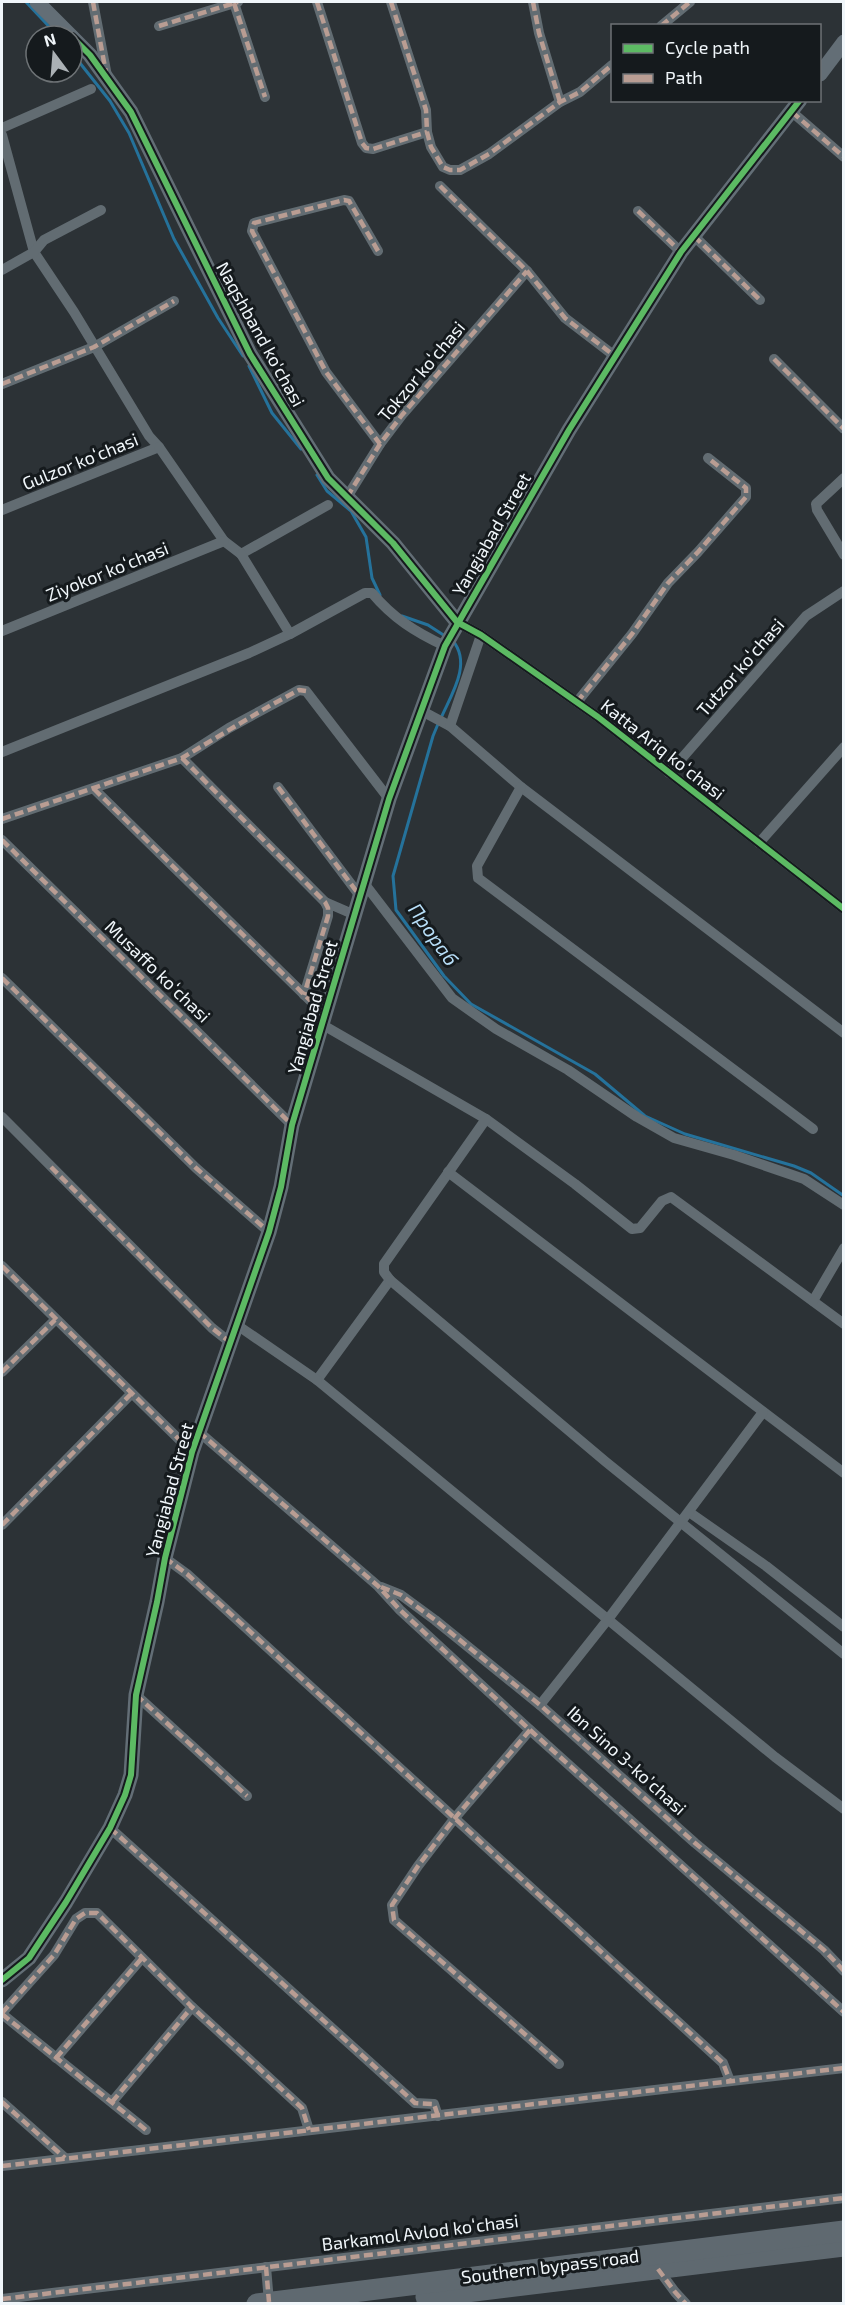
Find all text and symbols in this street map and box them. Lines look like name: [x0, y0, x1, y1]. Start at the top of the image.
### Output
north arrow: [24, 24, 84, 84]
legend: [611, 24, 821, 102]
text: N: [42, 28, 58, 50]
text: Cycle path: [665, 36, 750, 58]
text: Path: [665, 66, 703, 88]
street label: Naqshband ko'chasi: [212, 258, 310, 410]
street label: Tokzor koʻchasi: [373, 316, 469, 426]
street label: Gulzor koʻchasi: [19, 428, 141, 494]
street label: Yangiabad Street: [447, 468, 535, 599]
street label: Ziyokor koʻchasi: [43, 536, 171, 606]
street label: Tutzor koʻchasi: [692, 614, 788, 720]
street label: Katta Ariq koʻchasi: [597, 694, 729, 804]
water label: Прораб: [404, 898, 464, 970]
street label: Musaffo koʻchasi: [101, 915, 215, 1027]
street label: Yangiabad Street: [282, 937, 342, 1077]
street label: Yangiabad Street: [140, 1420, 198, 1560]
street label: Ibn Sino 3-koʼchasi: [563, 1701, 691, 1819]
street label: Barkamol Avlod koʻchasi: [320, 2209, 520, 2255]
street label: Southern bypass road: [460, 2244, 640, 2288]

